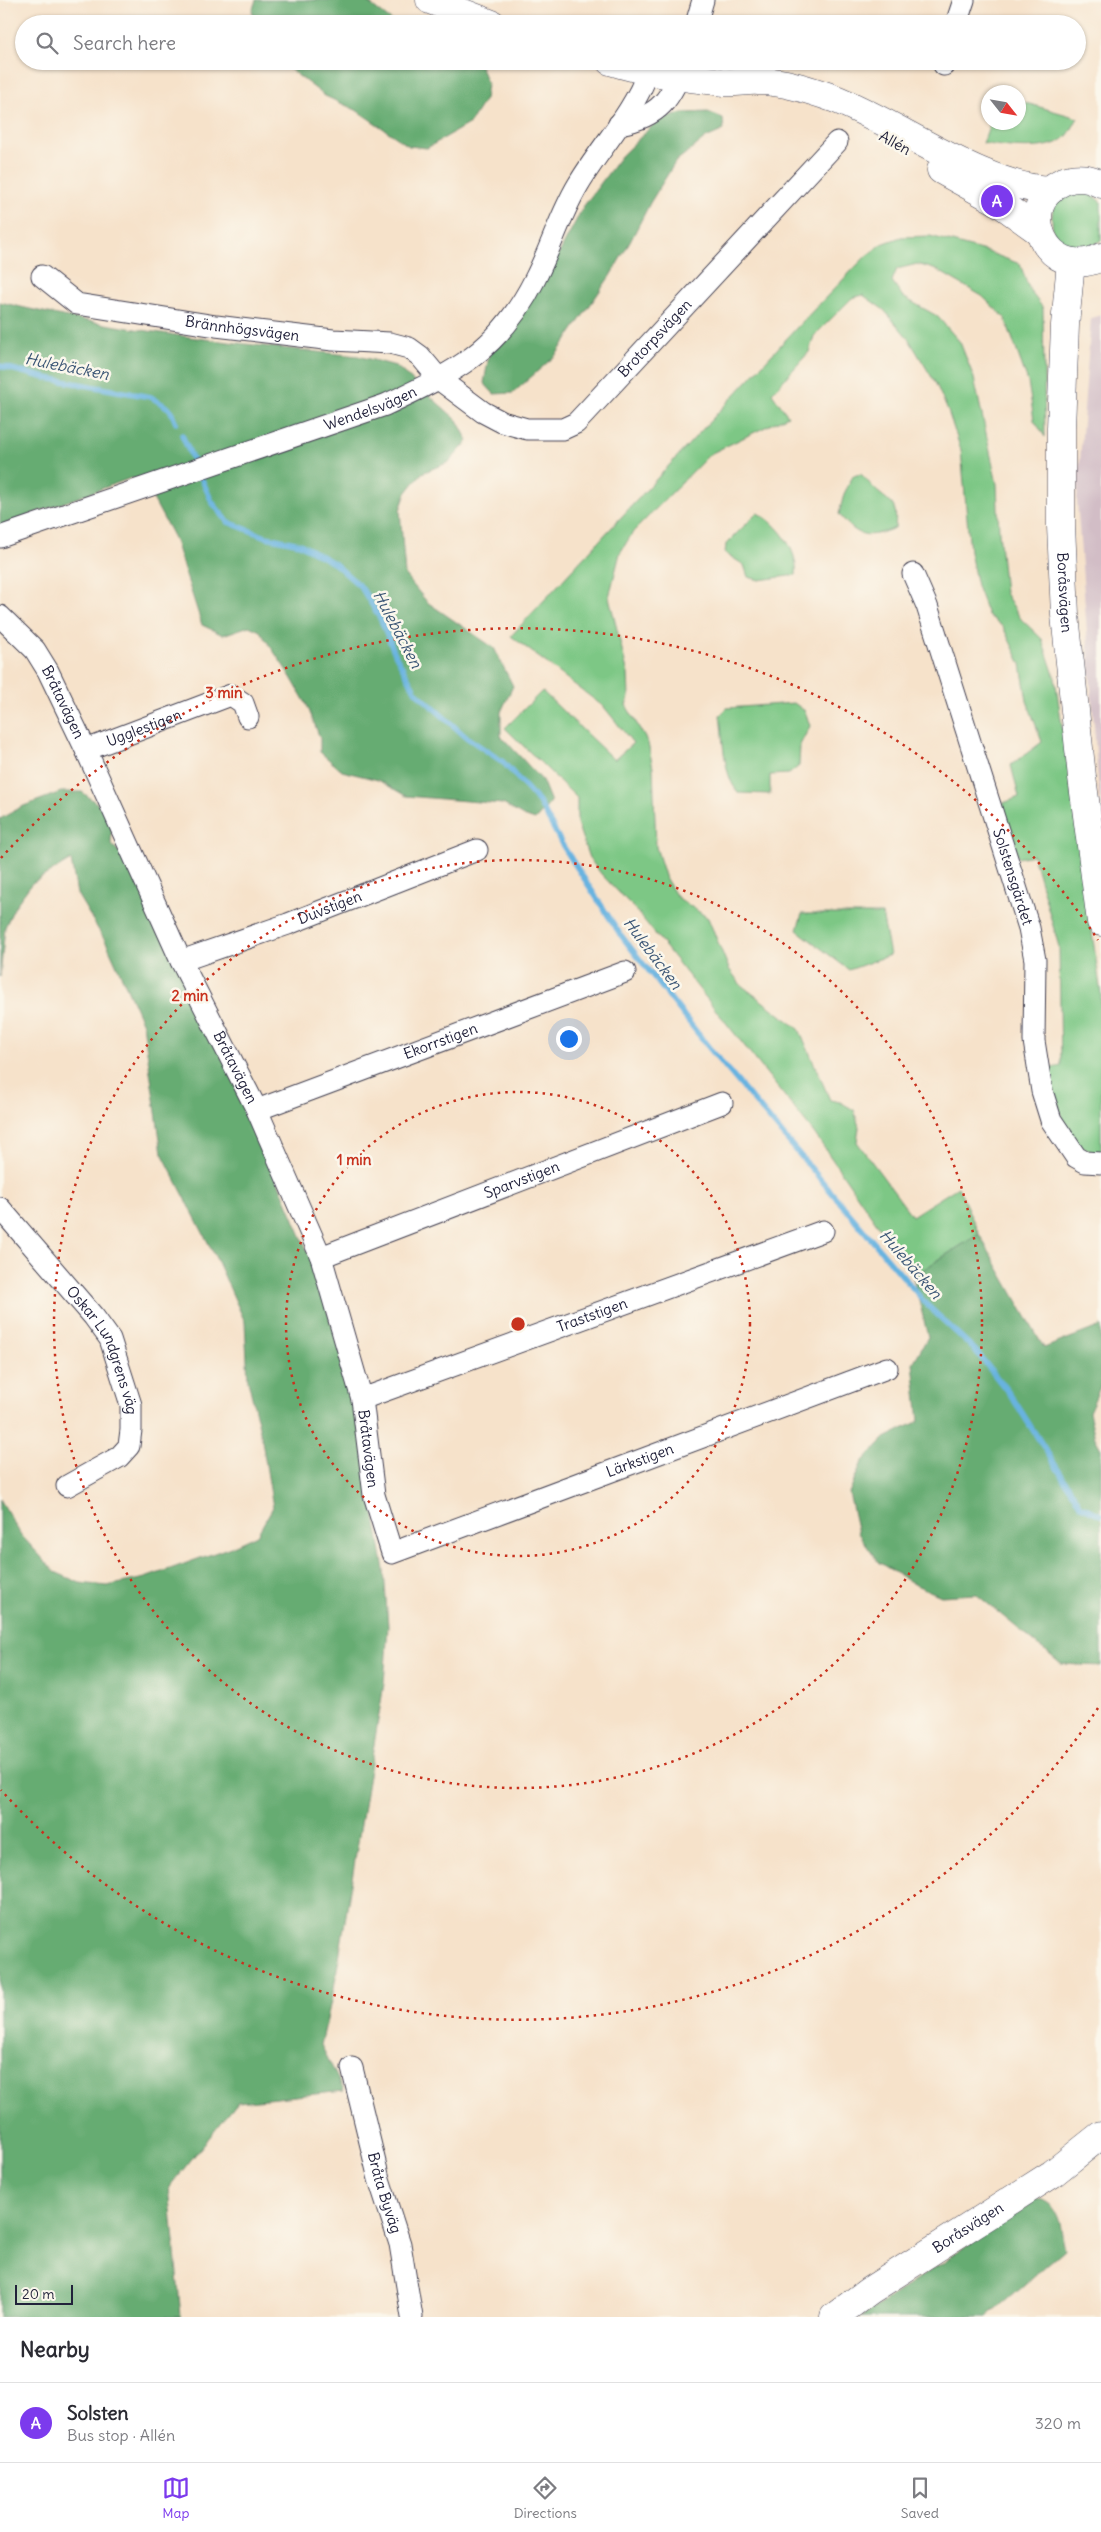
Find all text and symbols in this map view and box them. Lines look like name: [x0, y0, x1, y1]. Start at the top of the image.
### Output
search box: [15, 15, 1086, 70]
icon: search: [33, 29, 61, 57]
text: Search here: [73, 31, 176, 55]
north arrow: [981, 85, 1026, 130]
street label: Allén: [876, 126, 915, 159]
pin: A: [981, 182, 1013, 220]
street label: Brotorpsvägen: [613, 295, 696, 381]
street label: Brännhögsvägen: [184, 311, 301, 345]
water label: Hulebäcken: [23, 348, 111, 384]
street label: Wendelsvägen: [321, 381, 420, 434]
street label: Boråsvägen: [1053, 552, 1077, 634]
water label: Hulebäcken: [369, 587, 427, 672]
street label: Bråtavägen: [38, 662, 89, 742]
text: 3 min: [205, 683, 243, 702]
street label: Ugglestigen: [104, 705, 184, 750]
street label: Solstensgärdet: [989, 826, 1037, 927]
street label: Duvstigen: [295, 886, 365, 928]
water label: Hulebäcken: [619, 913, 687, 994]
text: 2 min: [172, 986, 209, 1005]
street label: Ekorrstigen: [401, 1018, 480, 1063]
your location: [556, 1026, 582, 1052]
street label: Bråtavägen: [209, 1028, 262, 1107]
text: 1 min: [337, 1150, 372, 1169]
street label: Sparvstigen: [481, 1156, 562, 1203]
water label: Hulebäcken: [876, 1225, 947, 1303]
street label: Oskar Lundgrens väg: [62, 1282, 141, 1415]
street label: Traststigen: [554, 1293, 630, 1336]
centre of rings: [509, 1315, 527, 1333]
street label: Bråtavägen: [354, 1408, 383, 1489]
street label: Lärkstigen: [603, 1438, 676, 1481]
street label: Bråta Byväg: [364, 2150, 406, 2236]
street label: Boråsvägen: [929, 2197, 1007, 2257]
scale bar: [15, 2282, 72, 2305]
text: 20 m: [22, 2285, 55, 2303]
text: Nearby: [20, 2336, 90, 2363]
text: Solsten: [67, 2401, 129, 2425]
text: A: [31, 2413, 41, 2433]
text: 320 m: [1035, 2413, 1081, 2433]
text: Bus stop · Allén: [67, 2425, 175, 2445]
tab: Map: [162, 2474, 190, 2522]
tab: Directions: [514, 2474, 577, 2522]
tab: Saved: [901, 2474, 939, 2522]

